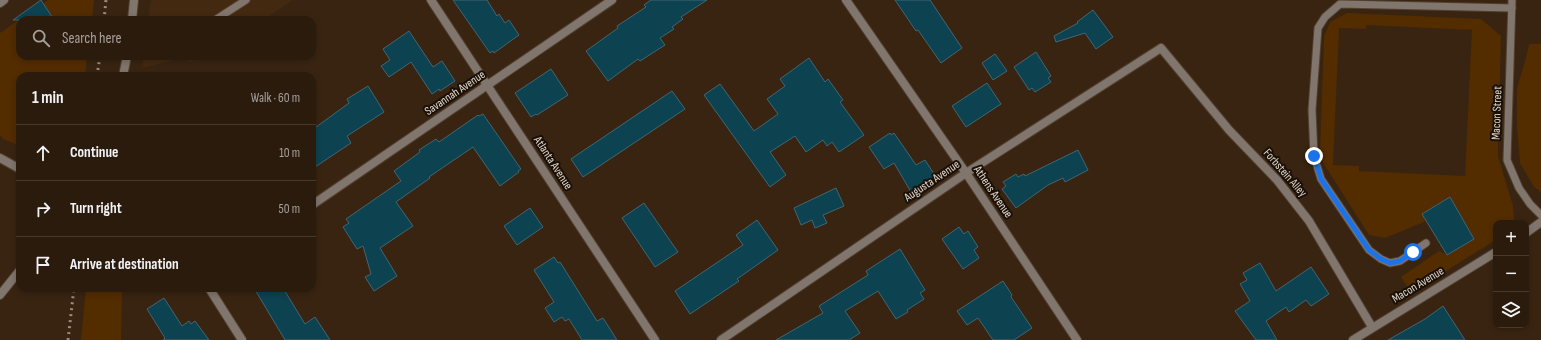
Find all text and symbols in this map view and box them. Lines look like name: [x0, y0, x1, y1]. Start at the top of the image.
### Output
search box: [16, 16, 316, 60]
icon: search: [30, 27, 52, 49]
text: Search here: [62, 29, 122, 48]
street label: Savannah Avenue: [422, 67, 488, 119]
street label: Macon Street: [1489, 86, 1505, 140]
text: 1 min: [32, 88, 64, 108]
text: Walk · 60 m: [251, 90, 300, 106]
street label: Atlanta Avenue: [530, 133, 576, 193]
icon: ahead: [32, 142, 54, 164]
text: Continue: [70, 143, 119, 162]
text: 10 m: [279, 145, 300, 161]
street label: Forbstein Alley: [1260, 146, 1310, 200]
route end: [1305, 147, 1323, 165]
street label: Augusta Avenue: [901, 157, 963, 206]
street label: Athens Avenue: [970, 162, 1016, 221]
icon: right: [32, 198, 54, 220]
text: Turn right: [70, 199, 122, 218]
text: 50 m: [279, 201, 300, 217]
map controls: [1493, 220, 1529, 328]
button: +: [1493, 220, 1529, 256]
route start: [1404, 243, 1422, 261]
icon: arrive: [32, 254, 54, 276]
text: Arrive at destination: [70, 255, 179, 274]
button: −: [1493, 256, 1529, 292]
street label: Macon Avenue: [1389, 264, 1447, 306]
button: layers: [1493, 292, 1529, 328]

